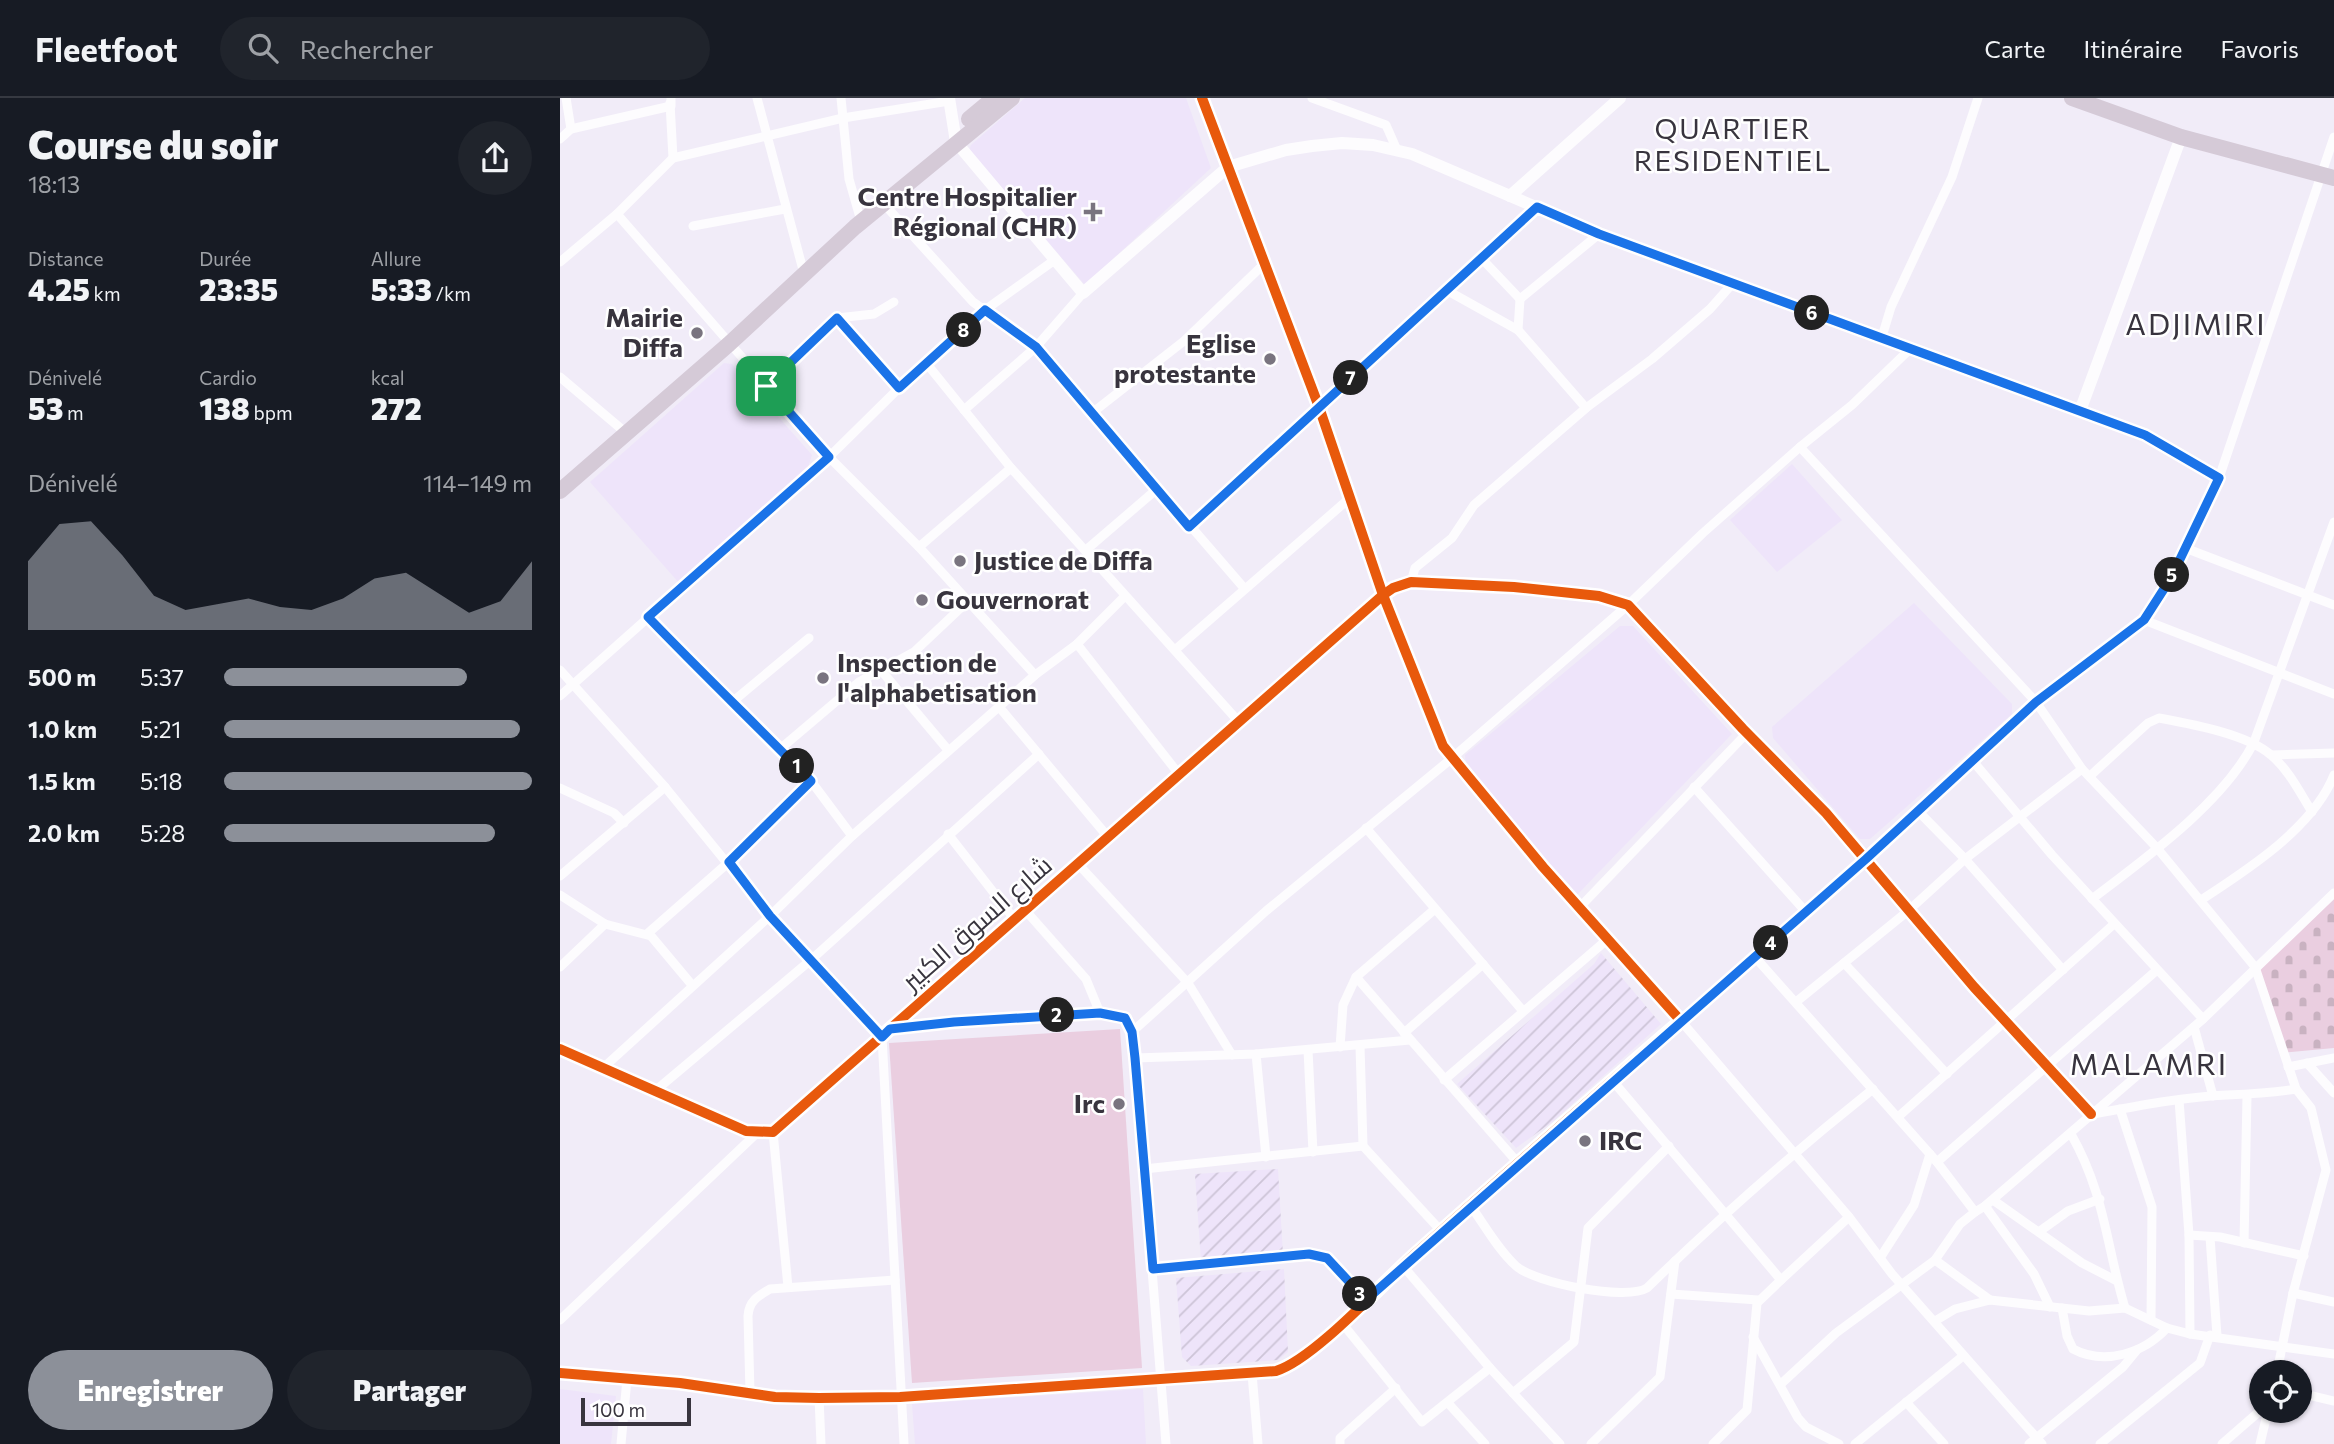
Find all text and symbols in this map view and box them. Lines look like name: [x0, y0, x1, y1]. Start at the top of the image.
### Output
search box: [220, 17, 710, 80]
text: Fleetfoot: [35, 28, 178, 69]
icon: search: [244, 29, 282, 67]
text: Rechercher: [300, 33, 433, 64]
text: Carte: [1985, 34, 2046, 63]
text: Itinéraire: [2084, 34, 2183, 63]
text: Favoris: [2221, 34, 2299, 63]
district label: QUARTIER RESIDENTIEL: [1634, 111, 1832, 177]
text: Course du soir: [28, 120, 279, 167]
button: share: [458, 121, 532, 195]
text: 18:13: [28, 170, 80, 198]
place label: Centre Hospitalier Régional (CHR): [858, 180, 1077, 241]
marker: Centre Hospitalier Régional (CHR): [1083, 202, 1103, 222]
text: Distance: [28, 247, 104, 270]
text: Durée: [199, 247, 251, 270]
text: Allure: [371, 247, 421, 270]
text: 4.25: [28, 270, 90, 307]
text: 23:35: [199, 270, 278, 307]
text: 5:33: [371, 270, 432, 307]
text: km: [90, 282, 120, 305]
text: /km: [432, 282, 471, 305]
pin: 6: [1794, 296, 1830, 330]
place label: Mairie Diffa: [606, 301, 683, 362]
text: 6: [1806, 301, 1817, 324]
district label: ADJIMIRI: [2125, 304, 2267, 341]
pin: 8: [946, 313, 982, 348]
text: 8: [958, 318, 969, 341]
marker: Mairie Diffa: [689, 325, 705, 341]
place label: Eglise protestante: [1114, 327, 1256, 388]
marker: Eglise protestante: [1262, 351, 1278, 367]
pin: [736, 356, 796, 416]
pin: 7: [1334, 360, 1368, 396]
text: Dénivelé: [28, 366, 102, 389]
text: Cardio: [199, 366, 257, 389]
text: kcal: [371, 366, 405, 389]
text: 7: [1345, 366, 1356, 389]
icon: arrive: [747, 367, 785, 405]
text: 53: [28, 389, 63, 426]
text: 138: [199, 389, 250, 426]
text: 272: [371, 389, 422, 426]
text: m: [63, 401, 84, 424]
text: bpm: [250, 401, 292, 424]
text: Dénivelé: [28, 469, 118, 497]
text: 114–149 m: [423, 469, 532, 497]
place label: Justice de Diffa: [974, 544, 1153, 575]
marker: Justice de Diffa: [952, 553, 968, 569]
pin: 5: [2154, 558, 2190, 592]
text: 5: [2166, 563, 2177, 586]
place label: Gouvernorat: [936, 583, 1089, 614]
marker: Gouvernorat: [914, 592, 930, 608]
place label: Inspection de l'alphabetisation: [837, 646, 1037, 707]
text: 500 m: [28, 663, 96, 691]
text: 5:37: [140, 663, 184, 691]
marker: Inspection de l'alphabetisation: [815, 670, 831, 686]
text: 1.0 km: [28, 715, 97, 743]
text: 5:21: [140, 715, 181, 743]
pin: 1: [779, 748, 814, 784]
text: 1: [792, 754, 801, 777]
text: 1.5 km: [28, 767, 96, 795]
text: 5:18: [140, 767, 182, 795]
text: 2.0 km: [28, 819, 100, 847]
text: 5:28: [140, 819, 185, 847]
street label: شارع السوق الكبير: [893, 848, 1059, 999]
pin: 4: [1754, 926, 1788, 960]
text: 4: [1765, 931, 1776, 954]
pin: 2: [1040, 998, 1074, 1032]
text: 2: [1051, 1003, 1062, 1026]
district label: MALAMRI: [2070, 1044, 2228, 1081]
place label: Irc: [1074, 1087, 1105, 1118]
marker: Irc: [1111, 1096, 1127, 1112]
place label: IRC: [1599, 1124, 1642, 1155]
marker: IRC: [1577, 1133, 1593, 1149]
pin: 3: [1342, 1276, 1378, 1312]
text: 3: [1354, 1282, 1365, 1305]
button: Enregistrer: [28, 1350, 273, 1430]
button: Partager: [287, 1350, 532, 1430]
map controls: [2249, 1360, 2312, 1423]
button: locate: [2249, 1360, 2312, 1423]
scale bar: [581, 1395, 691, 1427]
text: 100 m: [592, 1398, 645, 1421]

